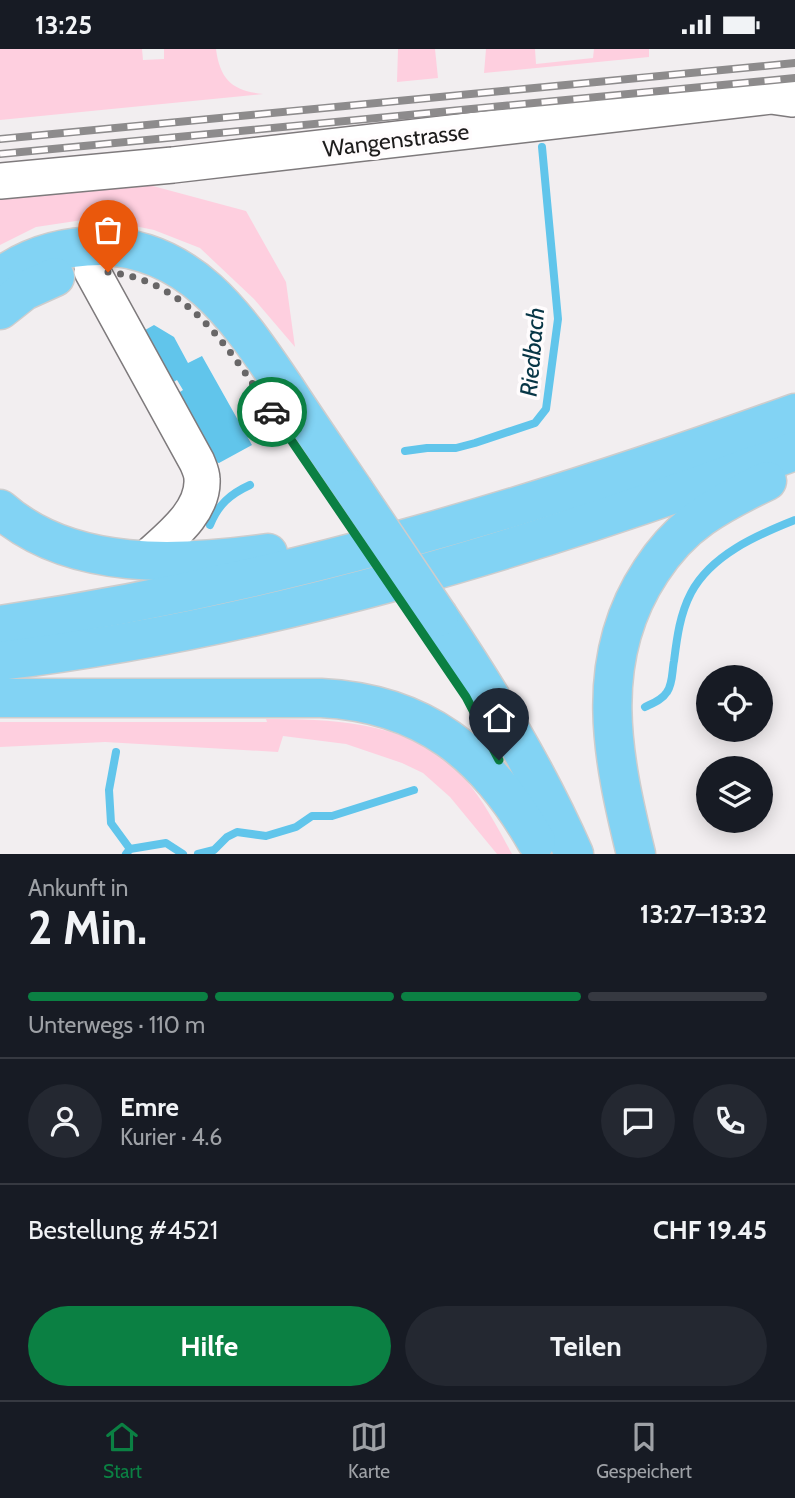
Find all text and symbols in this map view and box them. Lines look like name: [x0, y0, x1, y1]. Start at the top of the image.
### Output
text: 13:25: [35, 9, 92, 41]
street label: Wangenstrasse: [321, 117, 471, 163]
pin: [78, 200, 138, 272]
icon: bag: [89, 211, 127, 249]
water label: Riedbach: [514, 306, 550, 398]
courier: [237, 377, 307, 447]
icon: car: [253, 393, 291, 431]
map controls: [696, 665, 773, 833]
button: locate: [696, 665, 773, 742]
pin: [469, 688, 529, 760]
icon: home: [480, 699, 518, 737]
button: layers: [696, 756, 773, 833]
text: Ankunft in: [28, 874, 128, 902]
text: 13:27–13:32: [640, 898, 767, 930]
text: 2 Min.: [28, 900, 147, 956]
text: Unterwegs · 110 m: [28, 1011, 205, 1039]
button: person: [28, 1084, 102, 1158]
button: chat: [601, 1084, 675, 1158]
button: phone: [693, 1084, 767, 1158]
text: Emre: [120, 1091, 179, 1123]
text: Kurier · 4.6: [120, 1123, 222, 1151]
text: Bestellung #4521: [28, 1214, 218, 1246]
text: CHF 19.45: [653, 1214, 767, 1246]
button: Hilfe: [28, 1306, 391, 1386]
button: Teilen: [405, 1306, 767, 1386]
tab: Start: [103, 1418, 142, 1483]
tab: Karte: [348, 1418, 390, 1483]
tab: Gespeichert: [596, 1418, 692, 1483]

